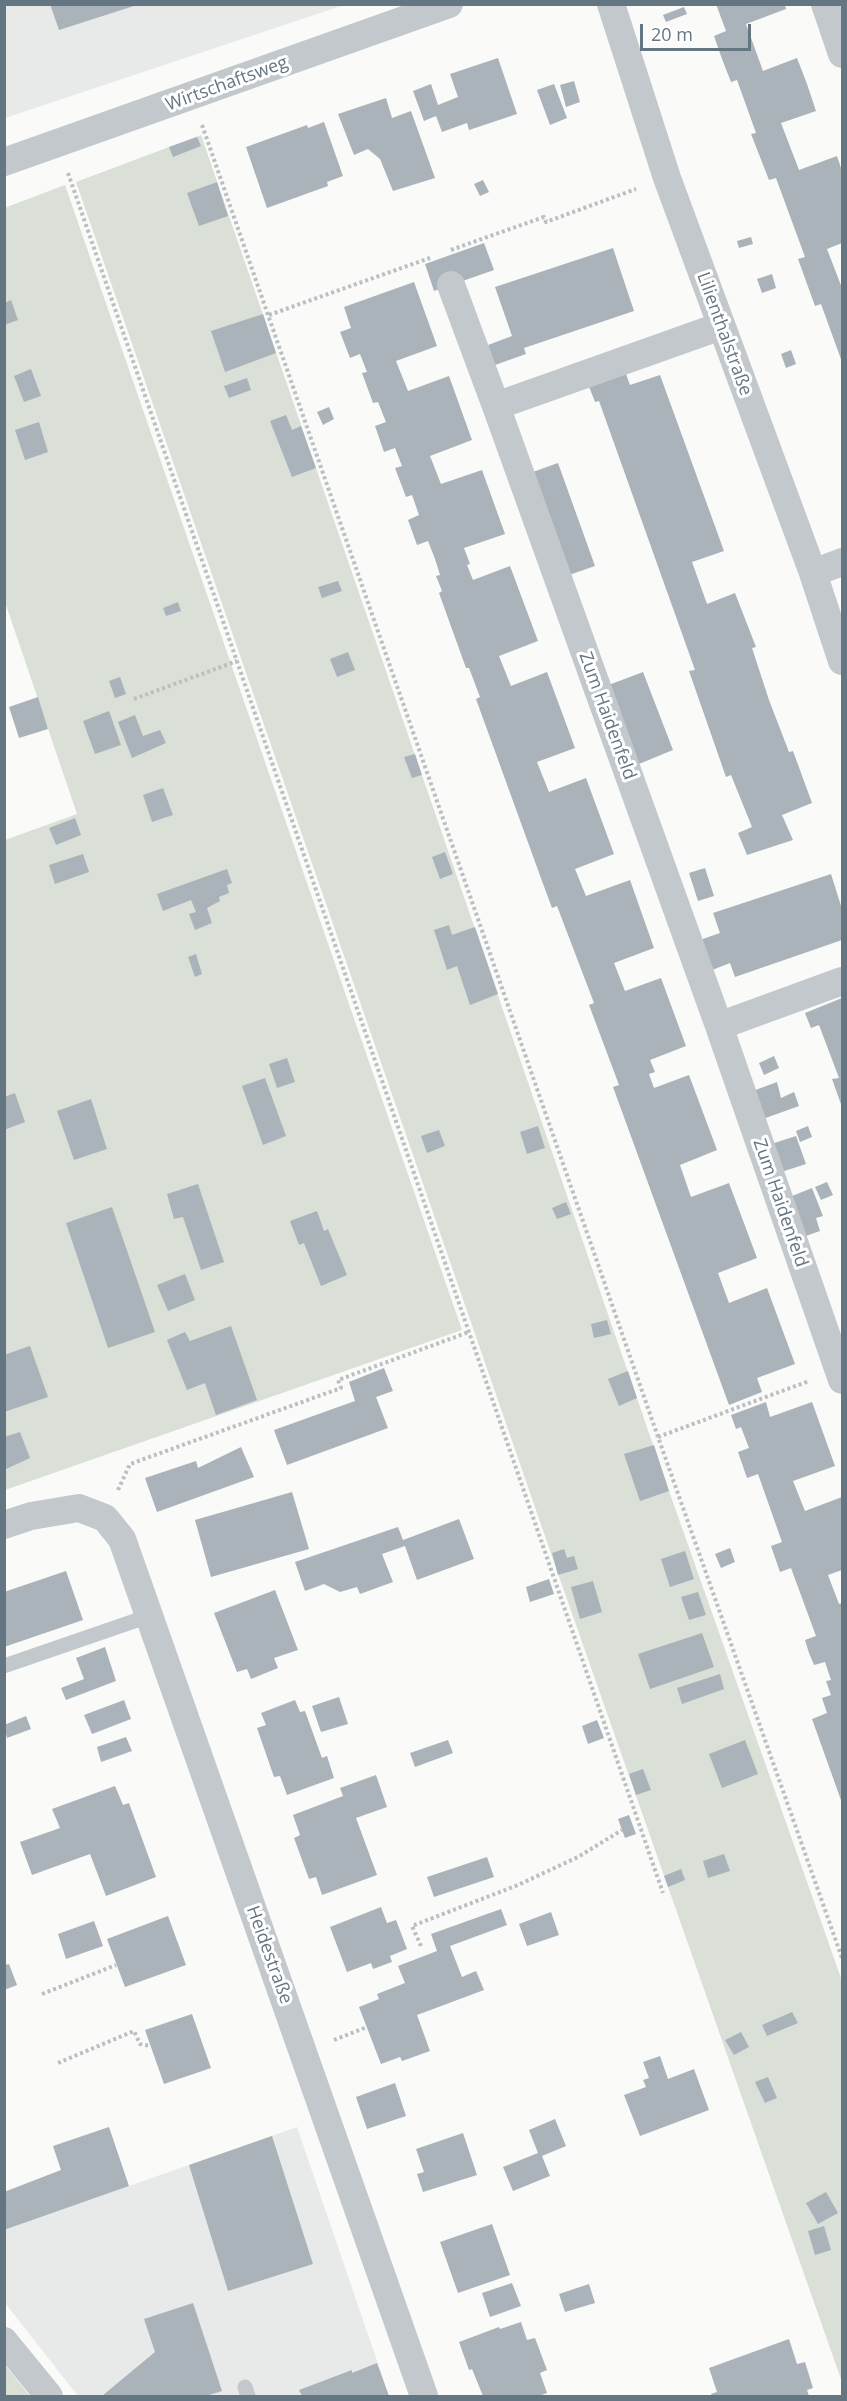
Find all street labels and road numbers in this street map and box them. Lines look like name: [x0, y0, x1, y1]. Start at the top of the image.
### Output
street label: Wirtschaftsweg: [163, 52, 291, 116]
street label: Lilienthalstraße: [692, 269, 756, 399]
street label: Zum Haidenfeld: [574, 649, 640, 783]
street label: Zum Haidenfeld: [748, 1136, 812, 1270]
street label: Heidestraße: [241, 1903, 297, 2007]

